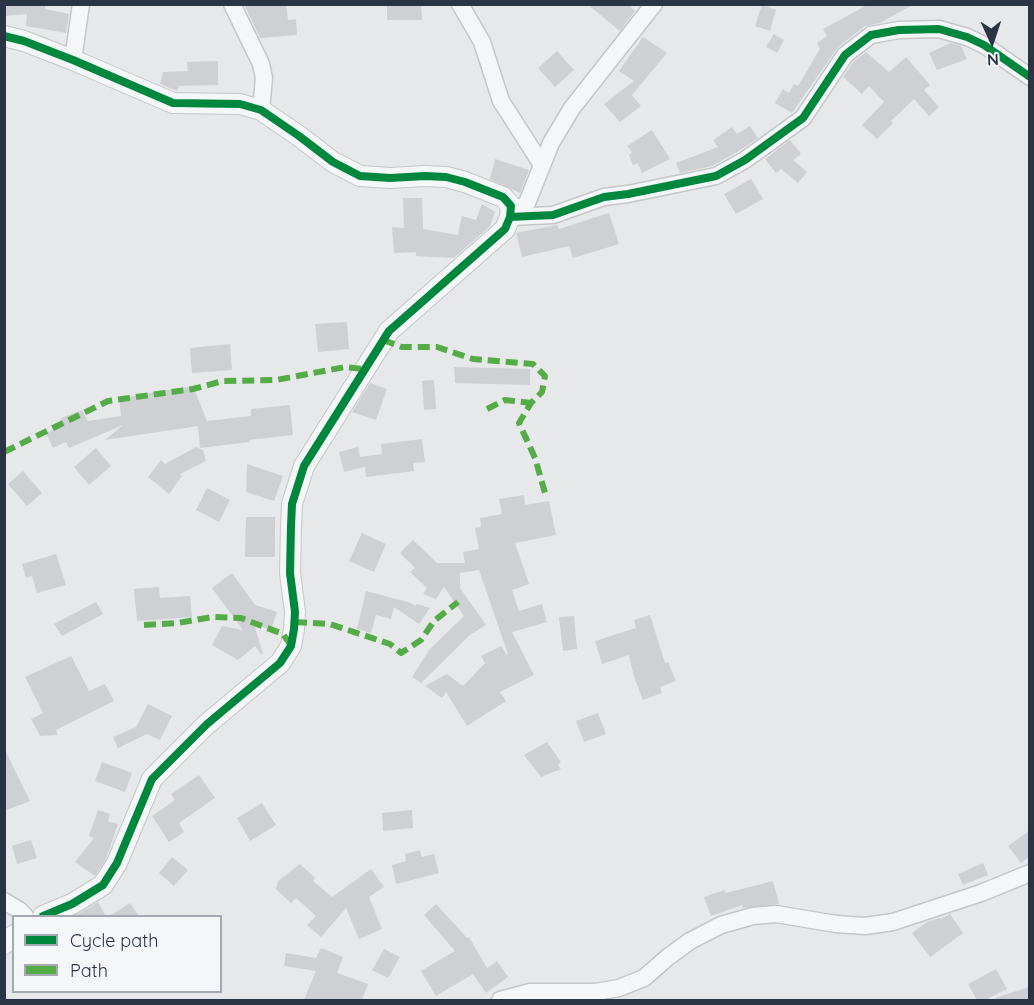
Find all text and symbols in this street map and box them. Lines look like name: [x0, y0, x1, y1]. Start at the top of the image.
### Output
north arrow: [962, 12, 1022, 72]
text: N: [987, 50, 999, 70]
legend: [12, 915, 222, 993]
text: Cycle path: [70, 929, 158, 952]
text: Path: [70, 959, 108, 982]

